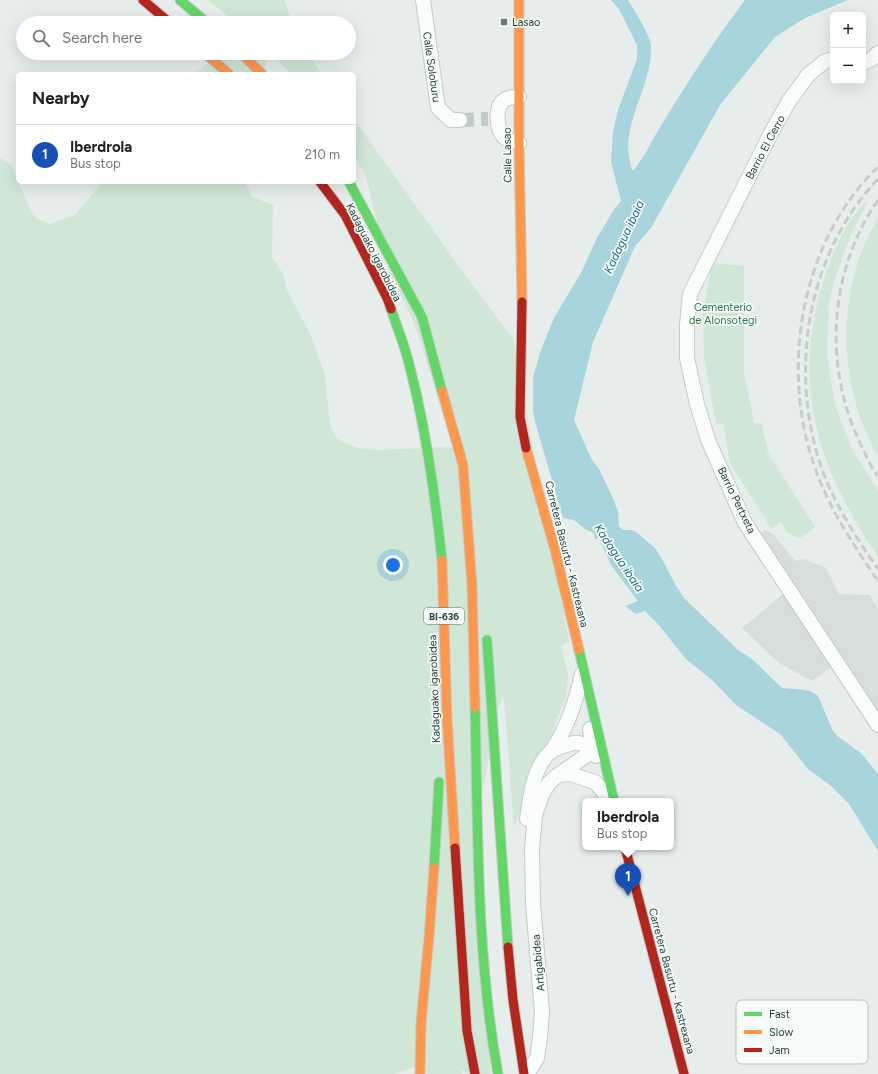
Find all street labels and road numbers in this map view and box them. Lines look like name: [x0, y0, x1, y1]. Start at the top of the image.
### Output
street label: Calle Soloburu: [420, 31, 443, 103]
street label: Barrio El Cerro: [743, 113, 788, 182]
street label: Calle Lasao: [501, 127, 514, 183]
street label: Kadaguako igarobidea: [343, 201, 404, 304]
street label: Barrio Pertxeta: [715, 465, 758, 536]
street label: Carretera Basurtu - Kastrexana: [542, 480, 591, 629]
road number: BI-636: [424, 608, 464, 624]
street label: Kadaguako igarobidea: [426, 634, 443, 743]
street label: Carretera Basurtu - Kastrexana: [646, 907, 697, 1056]
street label: Artigabidea: [530, 934, 547, 992]

